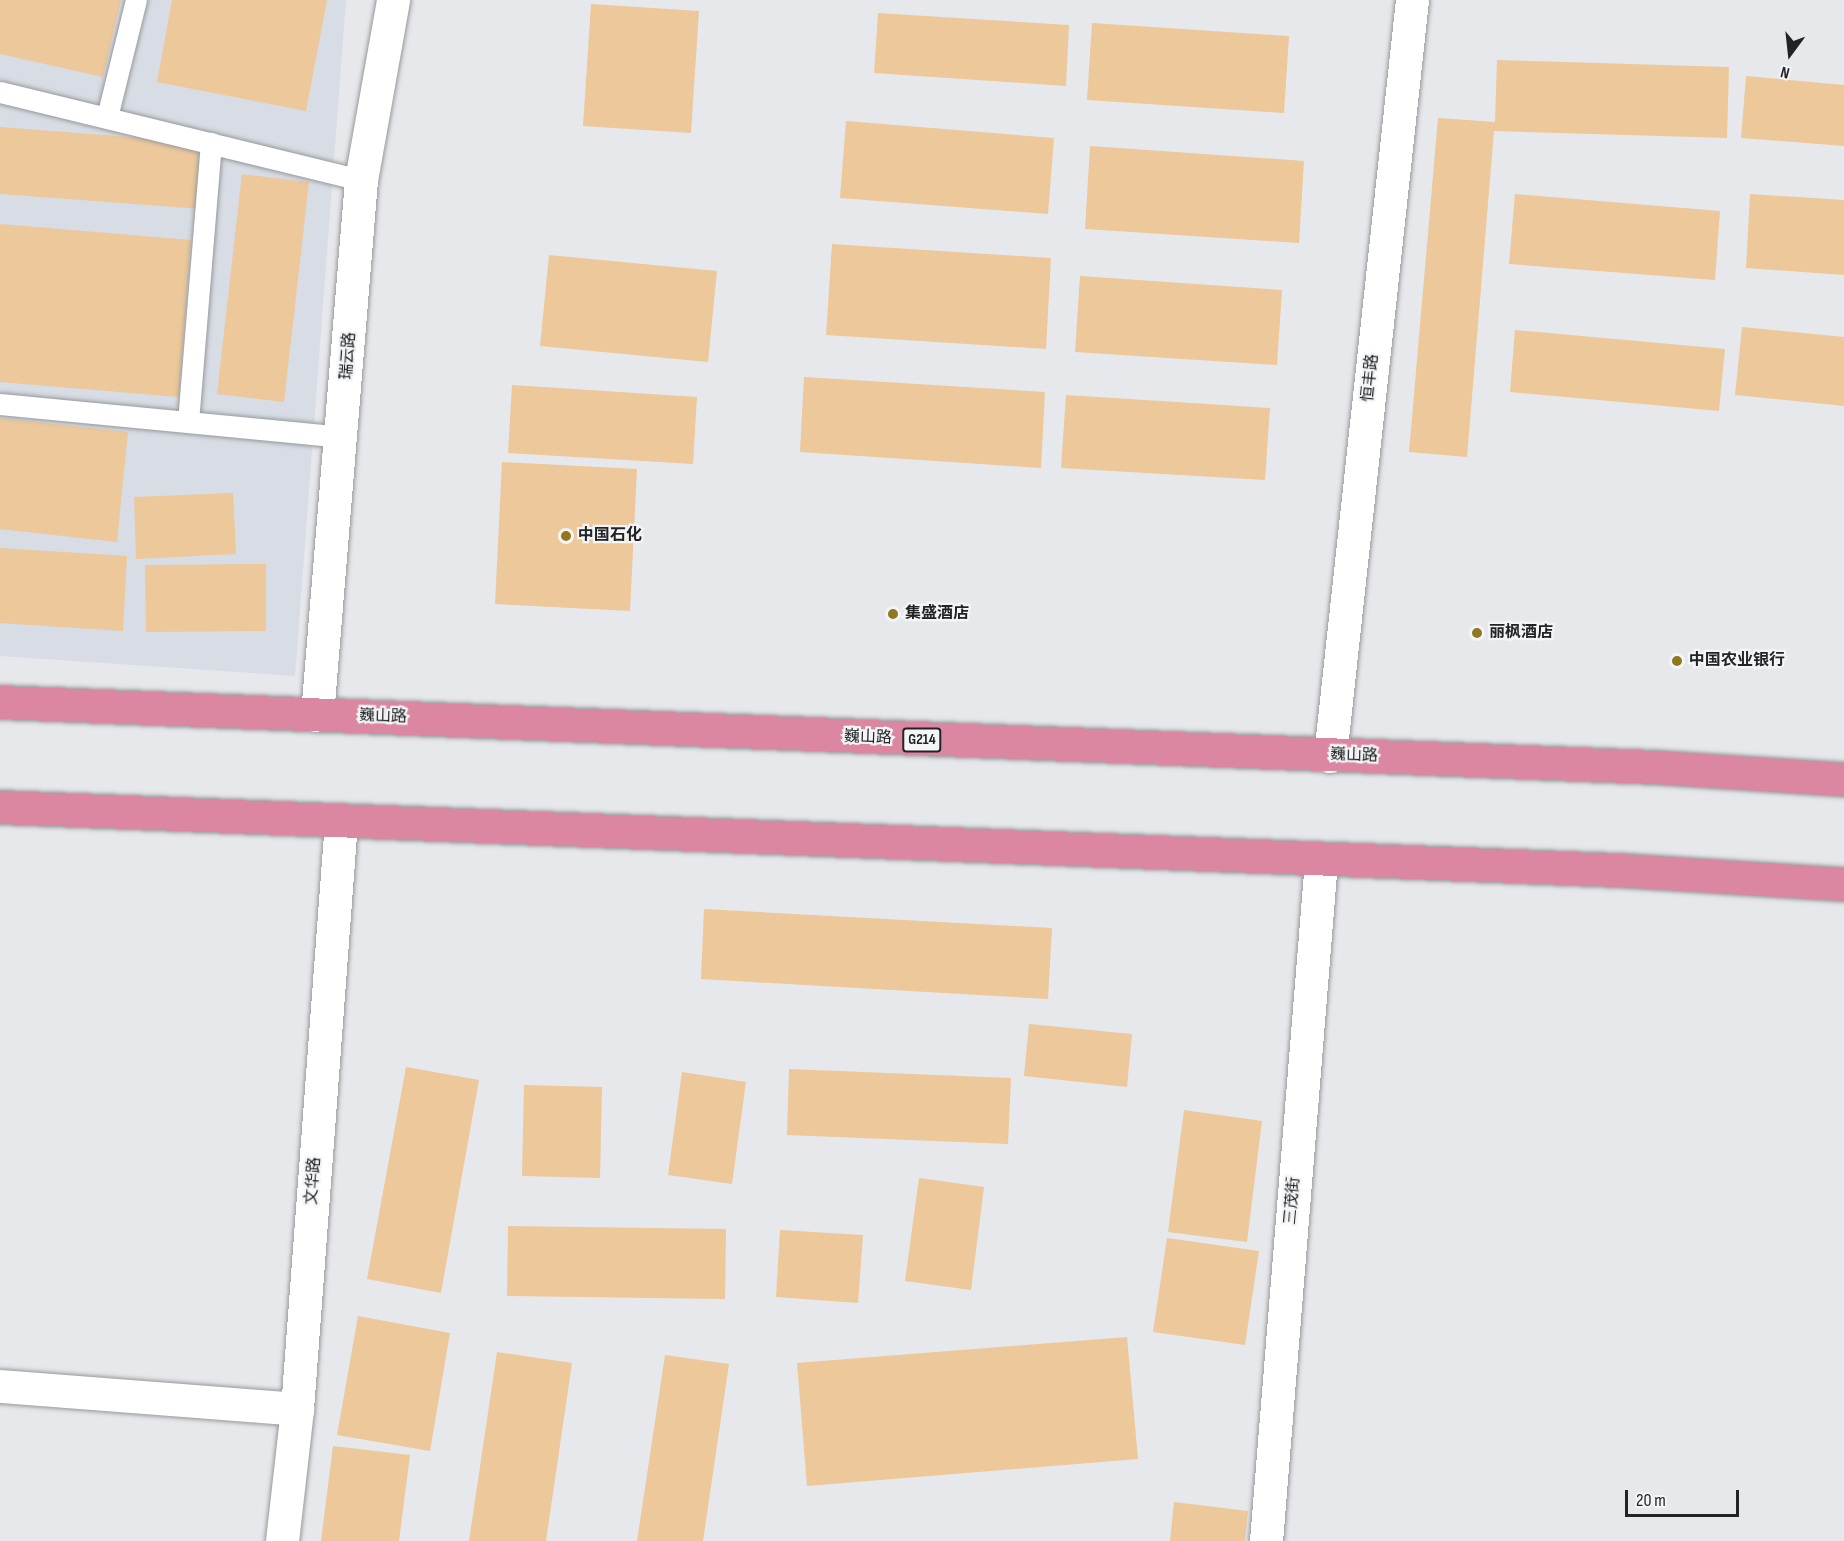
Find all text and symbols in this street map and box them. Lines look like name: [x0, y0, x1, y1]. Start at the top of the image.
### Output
north arrow: [1760, 24, 1820, 84]
text: N: [1779, 62, 1792, 82]
street label: 瑞云路: [338, 331, 360, 381]
street label: 恒丰路: [1359, 353, 1383, 403]
place label: 中国石化: [578, 526, 642, 546]
marker: 中国石化: [559, 529, 573, 543]
place label: 集盛酒店: [905, 604, 969, 624]
marker: 集盛酒店: [886, 607, 900, 621]
place label: 丽枫酒店: [1489, 623, 1553, 643]
marker: 丽枫酒店: [1470, 626, 1484, 640]
place label: 中国农业银行: [1689, 651, 1785, 671]
marker: 中国农业银行: [1670, 654, 1684, 668]
street label: 巍山路: [359, 707, 407, 727]
street label: 巍山路: [844, 728, 892, 748]
road number: G214: [901, 728, 943, 752]
street label: 巍山路: [1330, 746, 1378, 766]
street label: 文华路: [303, 1156, 325, 1206]
street label: 三茂街: [1281, 1176, 1305, 1226]
scale bar: [1628, 1478, 1742, 1516]
text: 20 m: [1636, 1490, 1666, 1511]

